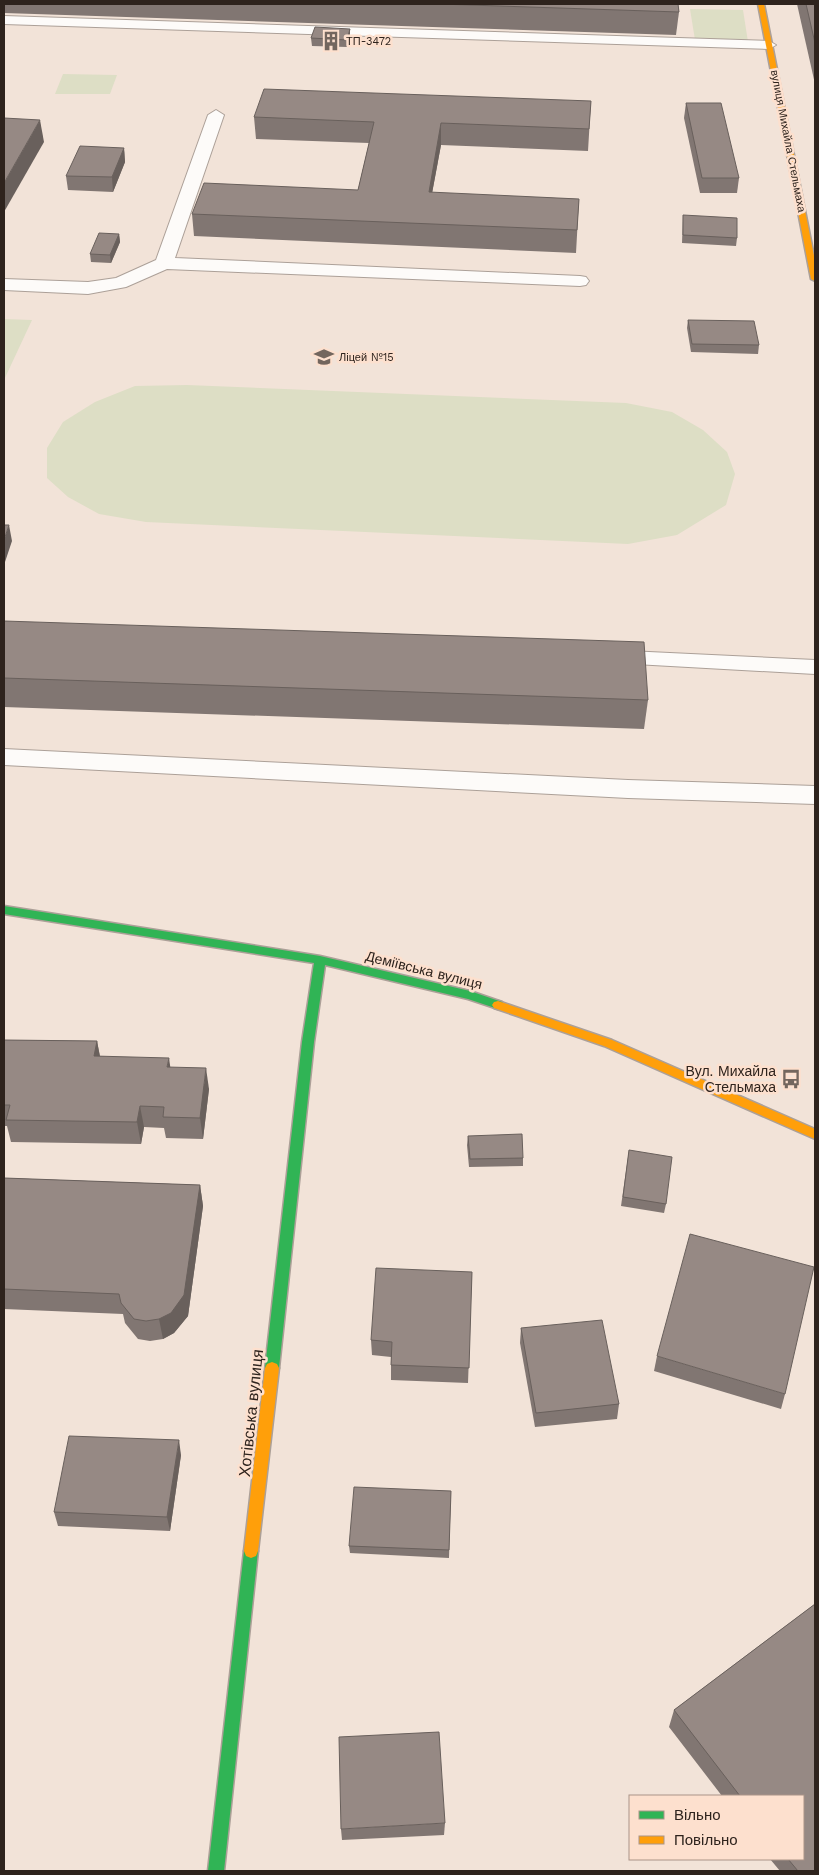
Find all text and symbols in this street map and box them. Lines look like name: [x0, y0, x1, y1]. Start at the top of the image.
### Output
building icon: ТП-3472: [320, 30, 342, 52]
place label: ТП-3472: [346, 35, 391, 48]
street label: вулиця Михайла Стельмаха: [768, 69, 808, 214]
school or university icon: Ліцей №15: [313, 346, 335, 368]
place label: Ліцей №15: [339, 351, 394, 364]
street label: Деміївська вулиця: [364, 948, 484, 992]
place label: Вул. Михайла Стельмаха: [686, 1063, 776, 1095]
bus stop icon: Вул. Михайла Стельмаха: [780, 1068, 802, 1090]
street label: Хотівська вулиця: [235, 1348, 267, 1478]
legend: [629, 1795, 804, 1860]
text: Вільно: [674, 1806, 721, 1824]
text: Повільно: [674, 1831, 738, 1849]

